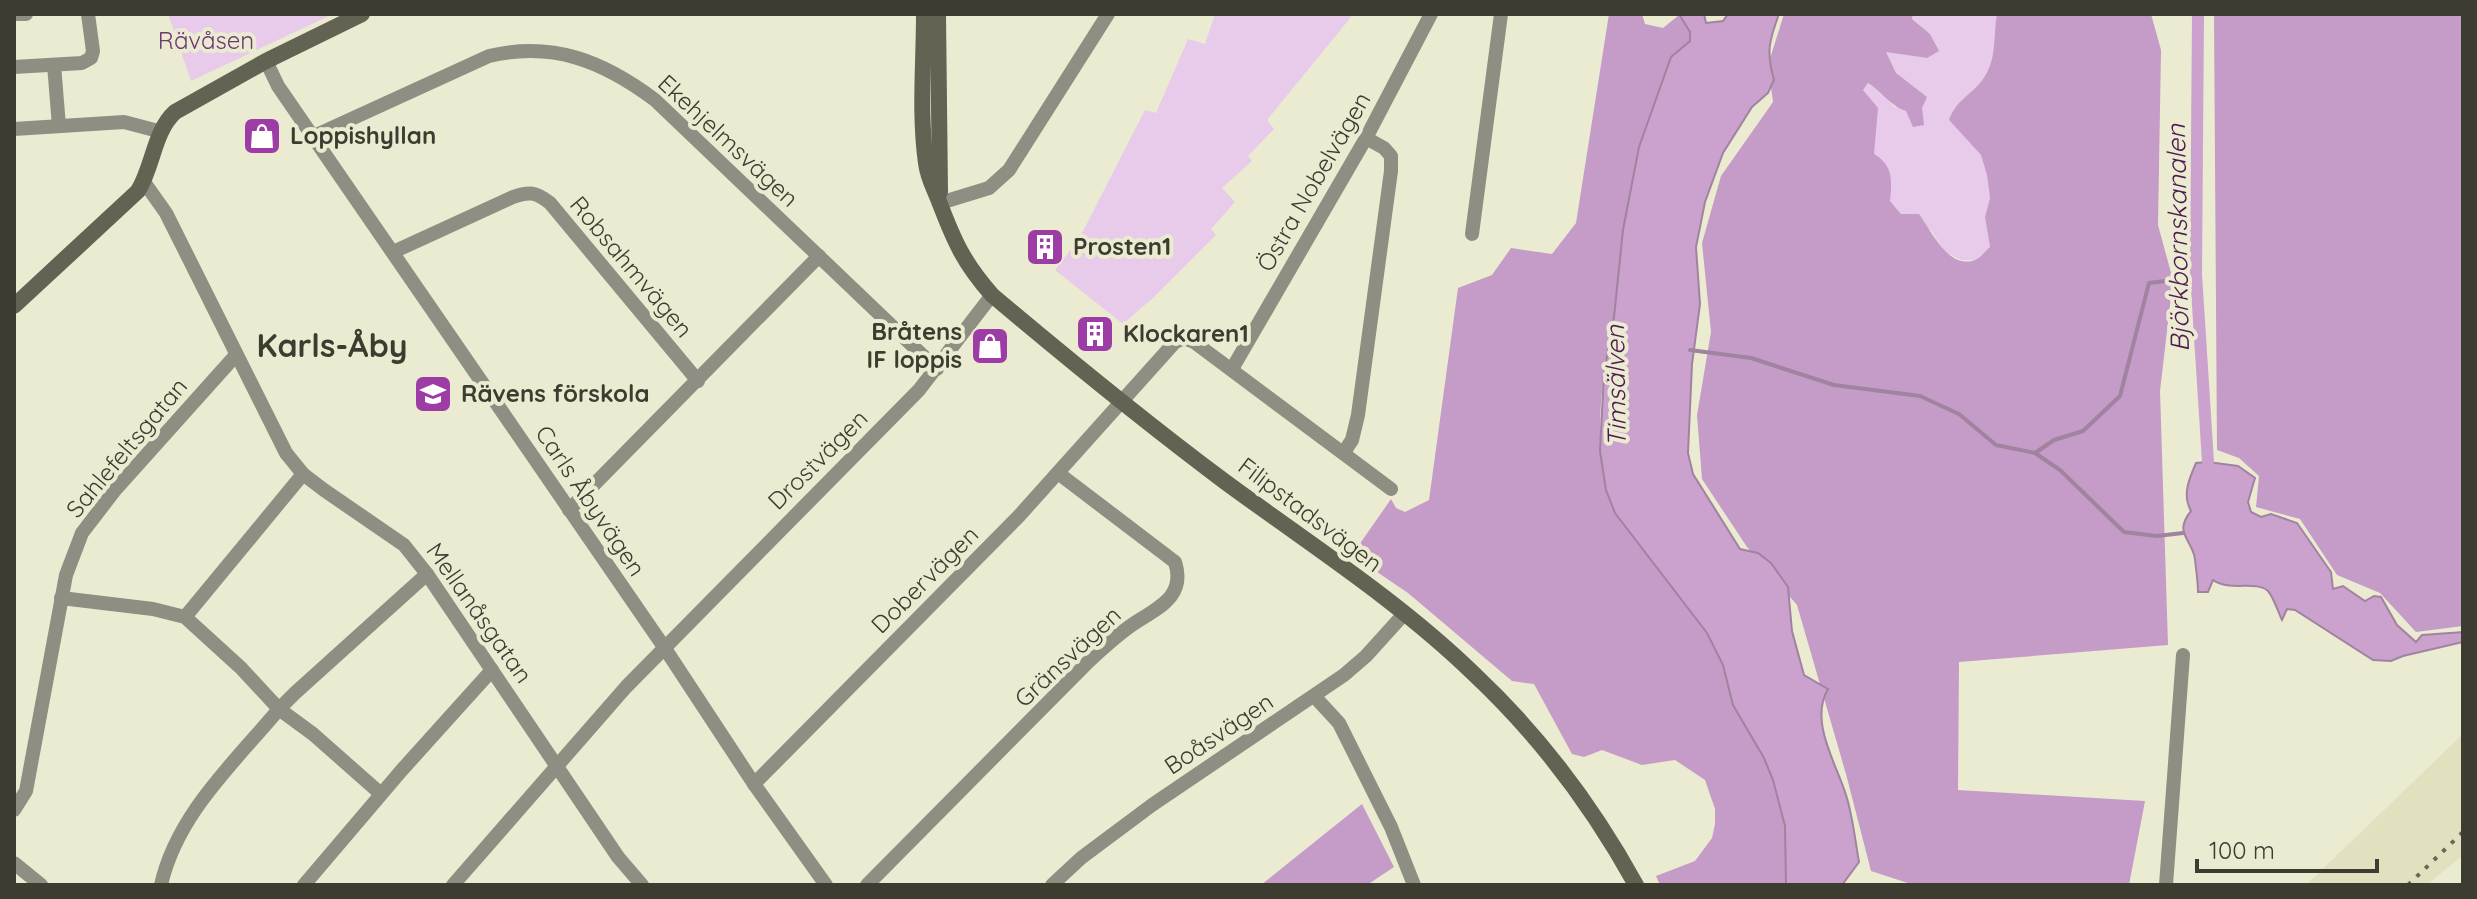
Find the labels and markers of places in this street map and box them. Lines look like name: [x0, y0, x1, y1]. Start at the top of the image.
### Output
shop icon: Loppishyllan: [241, 115, 283, 157]
place label: Loppishyllan: [290, 120, 436, 150]
building icon: Prosten1: [1024, 226, 1066, 268]
place label: Prosten1: [1073, 231, 1171, 261]
building icon: Klockaren1: [1074, 313, 1116, 355]
place label: Bråtens IF loppis: [867, 316, 962, 374]
place label: Klockaren1: [1123, 318, 1249, 348]
shop icon: Bråtens IF loppis: [969, 325, 1011, 367]
school or university icon: Rävens förskola: [412, 373, 454, 415]
place label: Rävens förskola: [461, 378, 650, 408]

